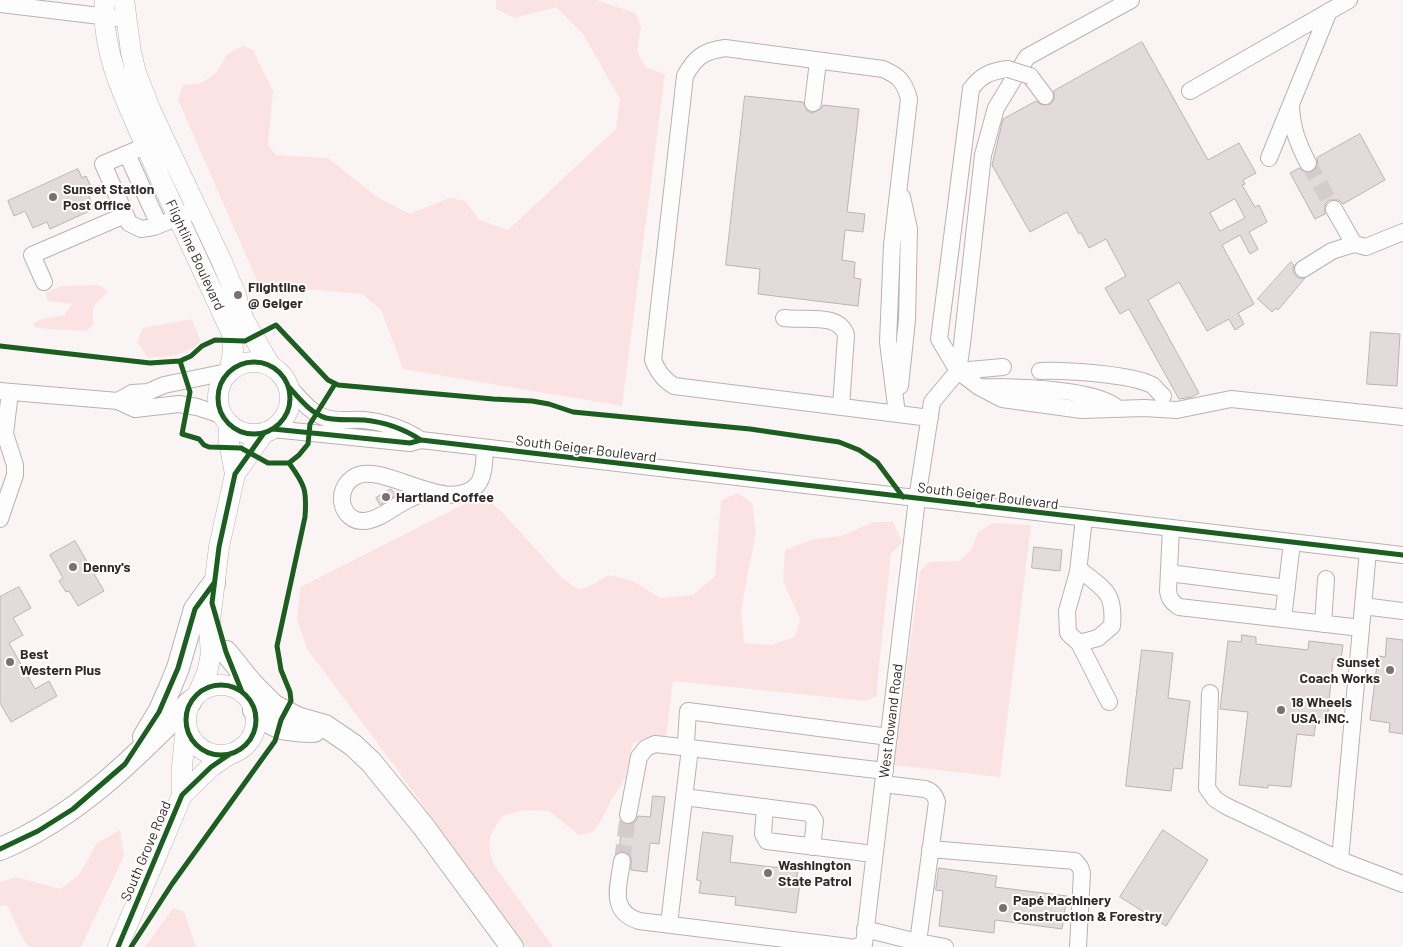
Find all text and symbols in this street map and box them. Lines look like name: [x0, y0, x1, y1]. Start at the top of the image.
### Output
place label: Sunset Station Post Office: [63, 181, 154, 213]
marker: Sunset Station Post Office: [47, 191, 59, 203]
street label: Flightline Boulevard: [162, 197, 228, 313]
place label: Flightline @ Geiger: [248, 279, 306, 312]
marker: Flightline @ Geiger: [232, 289, 244, 301]
street label: South Geiger Boulevard: [515, 432, 657, 466]
street label: South Geiger Boulevard: [917, 479, 1059, 513]
place label: Hartland Coffee: [396, 489, 494, 505]
marker: Hartland Coffee: [380, 491, 392, 503]
place label: Denny's: [83, 559, 130, 575]
marker: Denny's: [67, 561, 79, 573]
place label: Best Western Plus: [20, 646, 101, 679]
place label: Sunset Coach Works: [1299, 654, 1380, 686]
marker: Best Western Plus: [4, 656, 16, 668]
street label: West Rowand Road: [876, 663, 906, 779]
marker: Sunset Coach Works: [1384, 664, 1396, 676]
place label: 18 Wheels USA, INC.: [1291, 694, 1352, 726]
marker: 18 Wheels USA, INC.: [1275, 704, 1287, 716]
street label: South Grove Road: [117, 798, 175, 904]
place label: Washington State Patrol: [778, 857, 852, 890]
marker: Washington State Patrol: [762, 867, 774, 879]
place label: Papé Machinery Construction & Forestry: [1013, 892, 1162, 924]
marker: Papé Machinery Construction & Forestry: [997, 902, 1009, 914]

